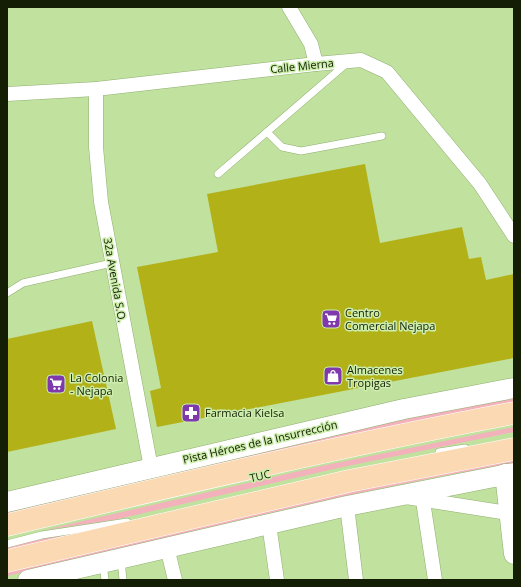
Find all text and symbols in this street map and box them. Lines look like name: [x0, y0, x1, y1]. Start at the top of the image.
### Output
street label: Calle Mierna: [269, 55, 334, 76]
street label: 32a Avenida S.O.: [101, 236, 130, 324]
place label: Centro Comercial Nejapa: [345, 305, 435, 333]
supermarket icon: Centro Comercial Nejapa: [320, 308, 342, 330]
place label: Almacenes Tropigas: [347, 362, 403, 390]
shop icon: Almacenes Tropigas: [322, 365, 344, 387]
place label: La Colonia - Nejapa: [70, 370, 123, 398]
supermarket icon: La Colonia - Nejapa: [45, 373, 67, 395]
pharmacy icon: Farmacia Kielsa: [180, 402, 202, 424]
place label: Farmacia Kielsa: [205, 405, 284, 420]
street label: Pista Héroes de la Insurrección: [181, 416, 339, 467]
street label: TUC: [248, 466, 272, 485]

